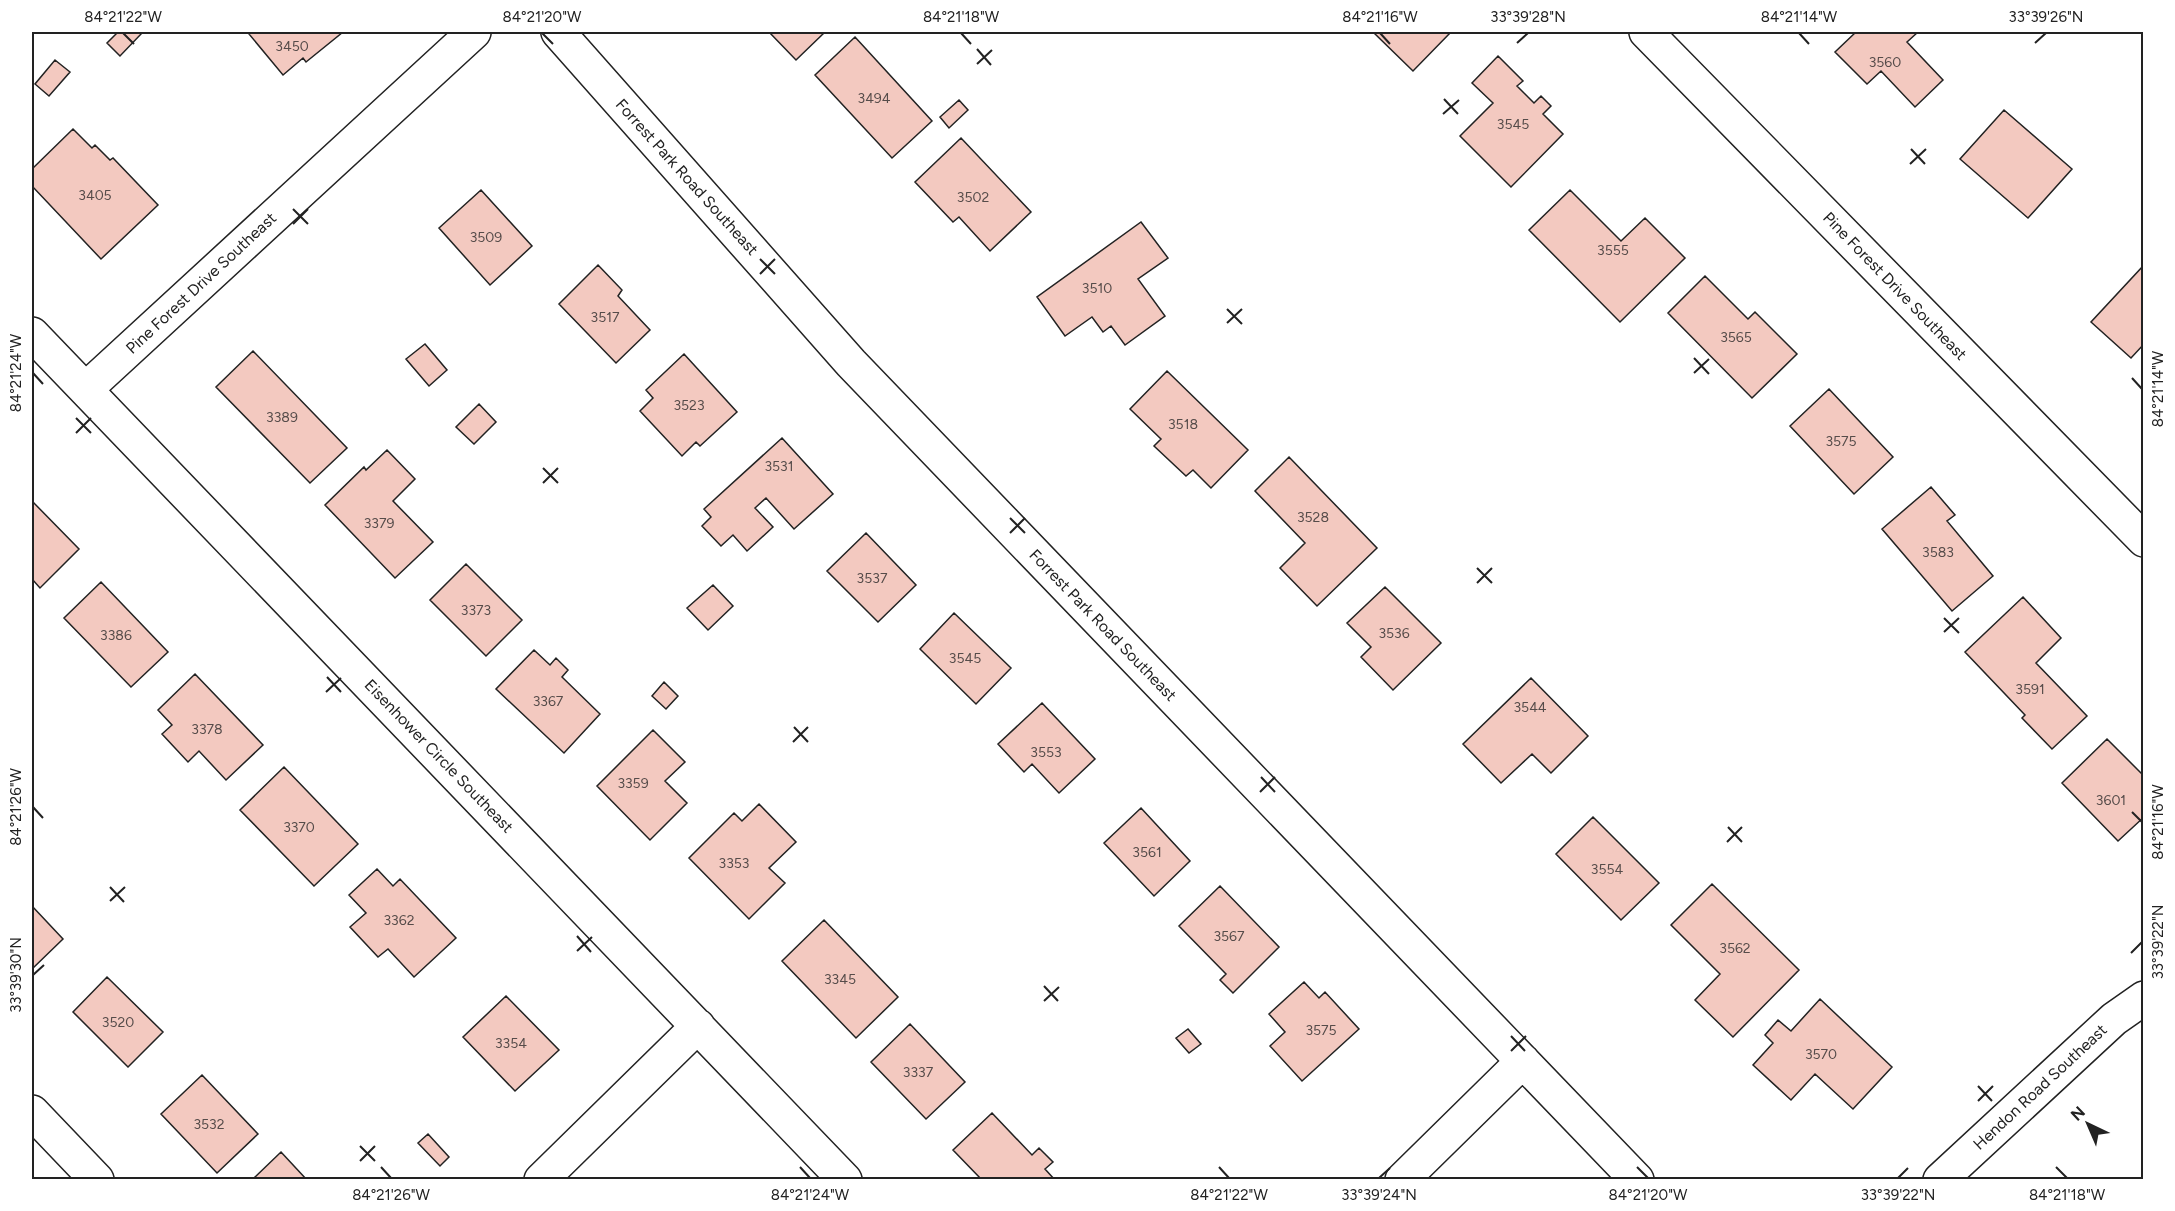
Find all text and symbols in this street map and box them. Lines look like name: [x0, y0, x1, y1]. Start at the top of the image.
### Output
text: 84°21'22"W: [84, 8, 162, 26]
text: 84°21'20"W: [503, 8, 582, 26]
text: 84°21'18"W: [923, 8, 1000, 26]
text: 84°21'16"W: [1342, 8, 1418, 26]
text: 33°39'28"N: [1490, 8, 1566, 26]
text: 84°21'14"W: [1761, 8, 1838, 26]
text: 33°39'26"N: [2009, 8, 2083, 26]
house number: 3450: [275, 38, 309, 55]
house number: 3560: [1869, 54, 1901, 71]
house number: 3494: [858, 90, 891, 107]
street label: Forrest Park Road Southeast: [612, 95, 762, 259]
house number: 3545: [1497, 116, 1529, 133]
house number: 3405: [78, 187, 112, 204]
house number: 3502: [957, 189, 989, 206]
street label: Pine Forest Drive Southeast: [122, 208, 280, 358]
street label: Pine Forest Drive Southeast: [1819, 208, 1971, 364]
house number: 3509: [470, 229, 502, 246]
house number: 3555: [1597, 242, 1629, 259]
house number: 3510: [1082, 280, 1112, 297]
house number: 3517: [591, 309, 620, 326]
house number: 3565: [1720, 329, 1752, 346]
text: 84°21'24"W: [7, 333, 25, 412]
text: 84°21'14"W: [2149, 350, 2167, 427]
house number: 3523: [673, 397, 705, 414]
house number: 3389: [266, 409, 298, 426]
house number: 3518: [1168, 416, 1198, 433]
house number: 3575: [1825, 433, 1857, 450]
house number: 3531: [764, 458, 794, 475]
house number: 3528: [1297, 509, 1329, 526]
house number: 3379: [364, 515, 394, 532]
house number: 3583: [1922, 544, 1954, 561]
street label: Forrest Park Road Southeast: [1025, 545, 1181, 705]
house number: 3537: [857, 570, 888, 587]
house number: 3373: [461, 602, 491, 619]
house number: 3536: [1378, 625, 1410, 642]
house number: 3386: [100, 627, 132, 644]
house number: 3545: [949, 650, 981, 667]
street label: Eisenhower Circle Southeast: [361, 675, 517, 837]
house number: 3591: [2015, 681, 2045, 698]
house number: 3367: [533, 693, 564, 710]
house number: 3544: [1513, 699, 1547, 716]
house number: 3378: [191, 721, 223, 738]
house number: 3553: [1030, 744, 1062, 761]
text: 84°21'26"W: [7, 768, 25, 846]
house number: 3359: [617, 775, 649, 792]
text: 84°21'16"W: [2149, 784, 2167, 860]
house number: 3601: [2096, 792, 2126, 809]
house number: 3370: [283, 819, 315, 836]
house number: 3561: [1132, 844, 1162, 861]
house number: 3353: [719, 855, 749, 872]
house number: 3554: [1591, 861, 1624, 878]
text: 33°39'22"N: [2149, 905, 2167, 979]
house number: 3362: [384, 912, 414, 929]
house number: 3567: [1213, 928, 1245, 945]
text: 33°39'30"N: [7, 937, 25, 1013]
house number: 3562: [1719, 940, 1751, 957]
house number: 3345: [824, 971, 856, 988]
house number: 3520: [102, 1014, 134, 1031]
street label: Hendon Road Southeast: [1969, 1020, 2111, 1154]
house number: 3575: [1305, 1022, 1337, 1039]
house number: 3354: [495, 1035, 527, 1052]
house number: 3570: [1805, 1046, 1837, 1063]
house number: 3337: [903, 1064, 934, 1081]
north arrow: [2058, 1094, 2118, 1154]
text: N: [2067, 1102, 2089, 1125]
house number: 3532: [193, 1116, 225, 1133]
text: 84°21'26"W: [352, 1186, 430, 1204]
text: 84°21'24"W: [771, 1186, 850, 1204]
text: 84°21'22"W: [1190, 1186, 1268, 1204]
text: 33°39'24"N: [1341, 1186, 1417, 1204]
text: 84°21'20"W: [1609, 1186, 1688, 1204]
text: 33°39'22"N: [1861, 1186, 1935, 1204]
text: 84°21'18"W: [2029, 1186, 2106, 1204]

